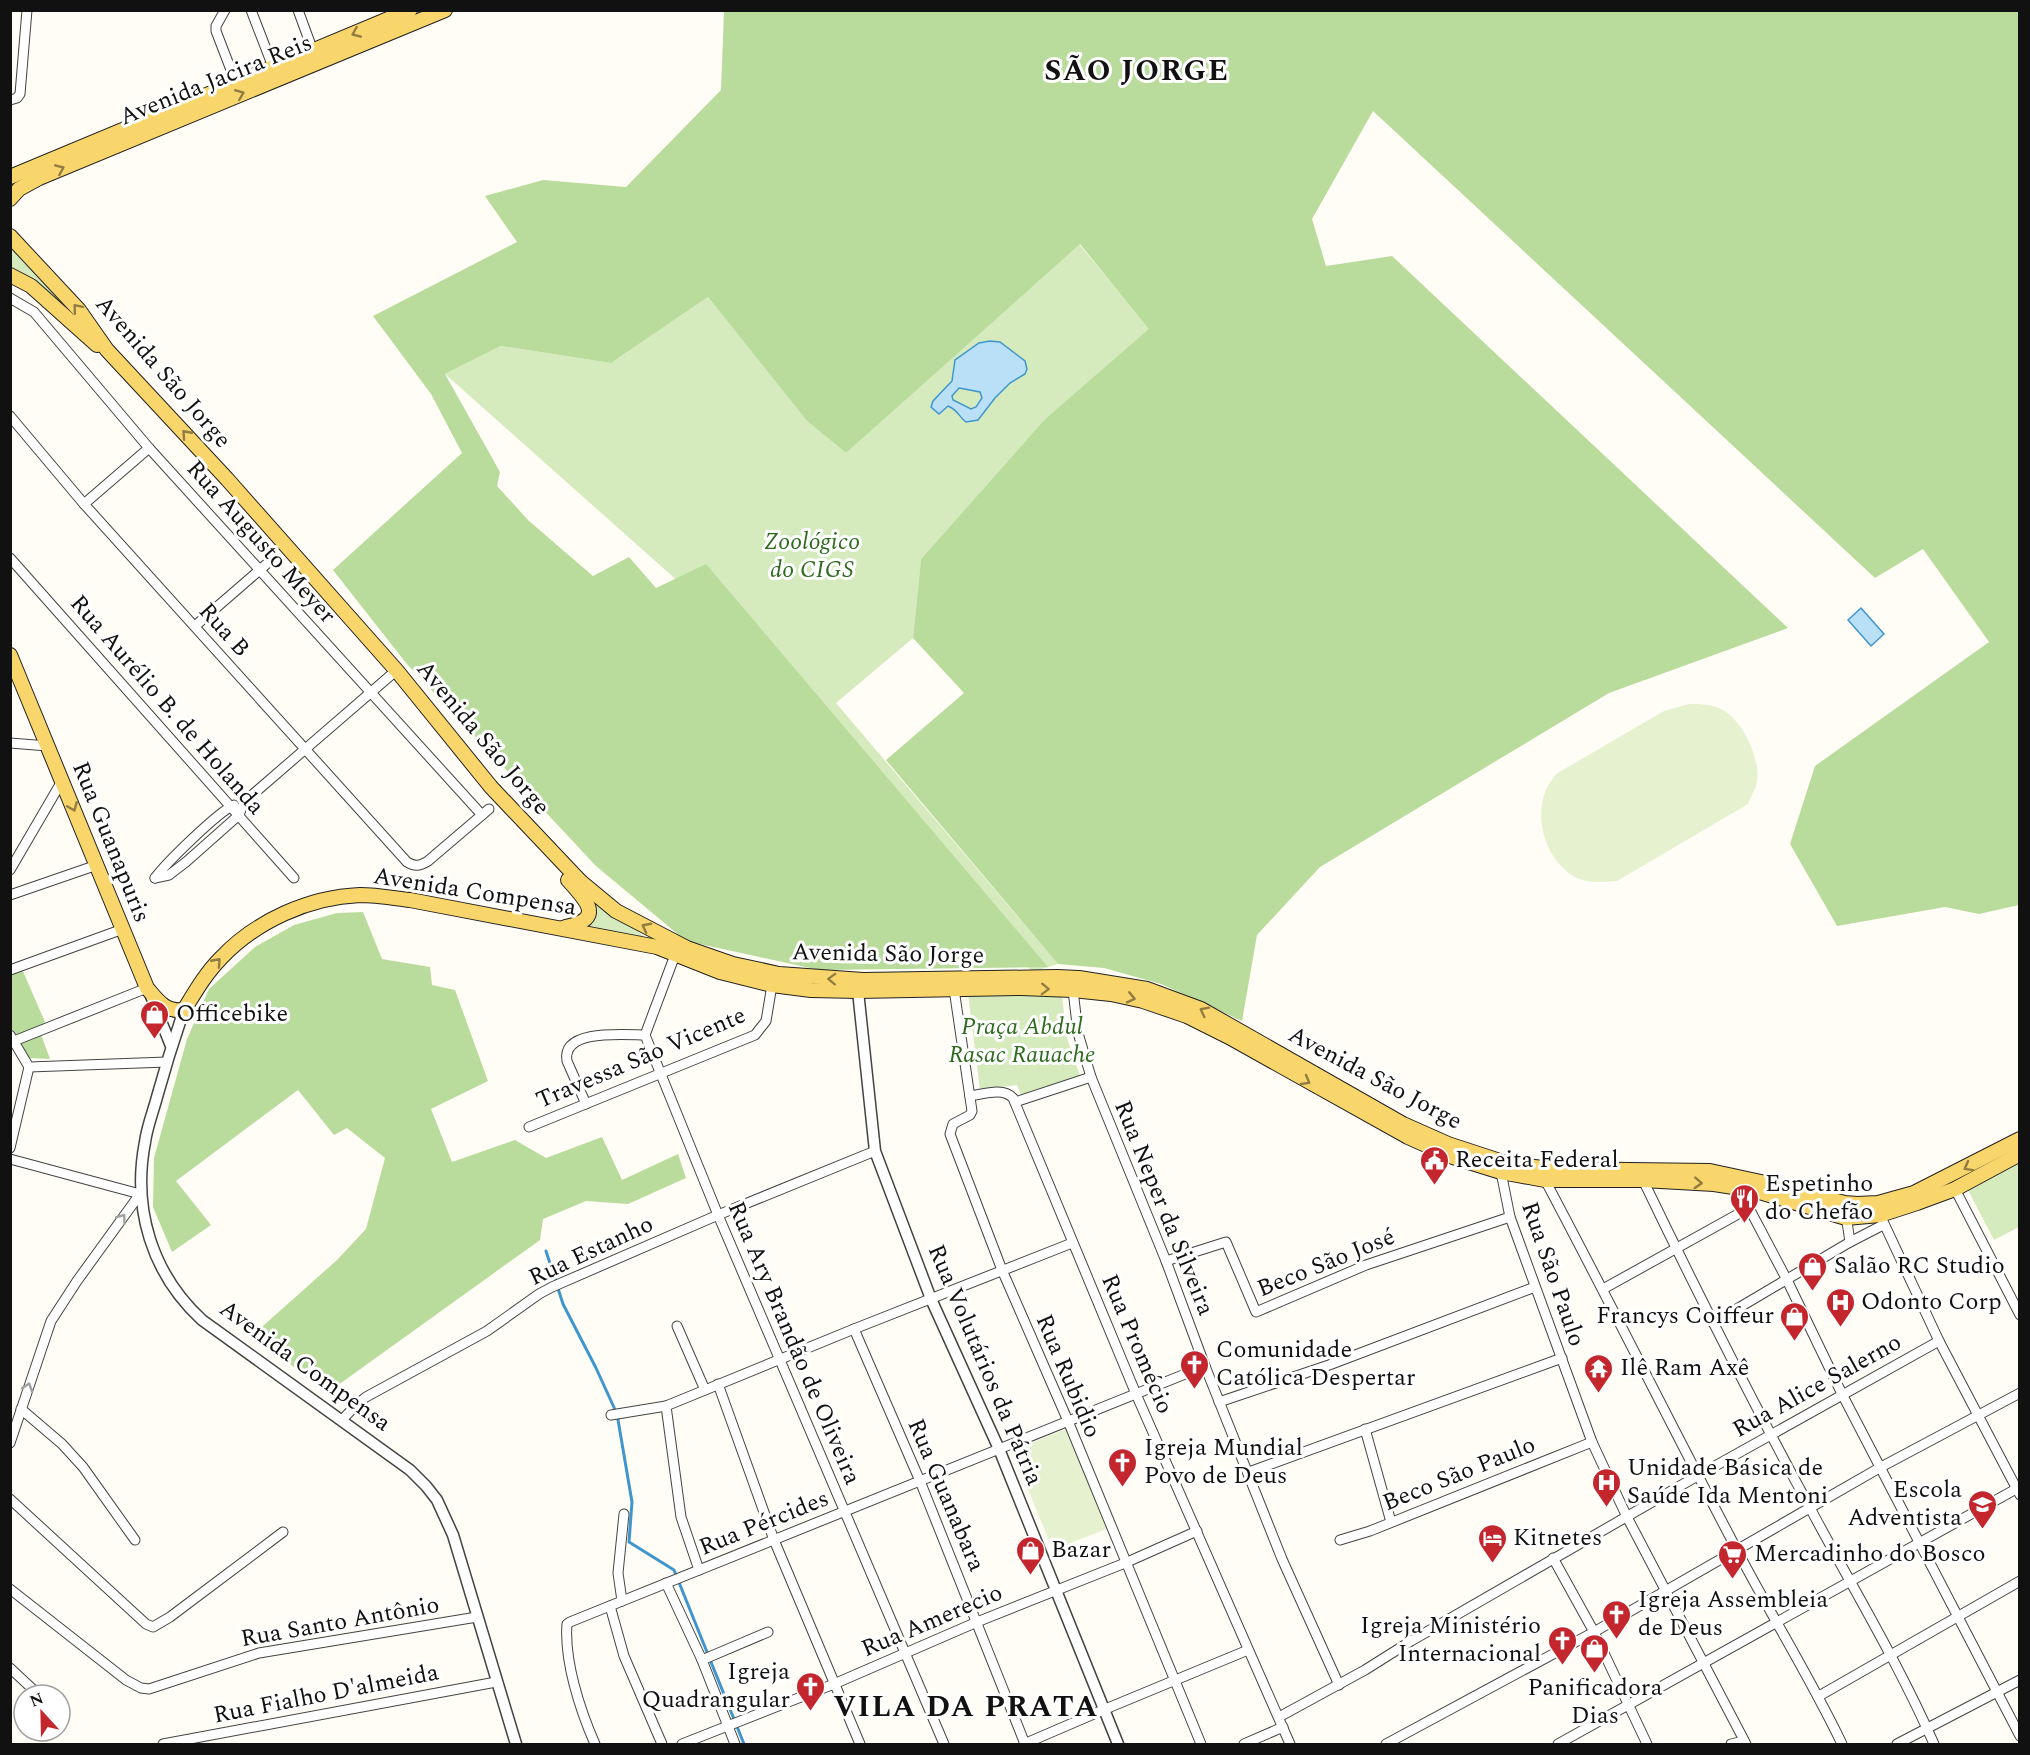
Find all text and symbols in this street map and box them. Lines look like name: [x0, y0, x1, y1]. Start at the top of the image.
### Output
street label: Avenida Jacira Reis: [114, 25, 318, 135]
one-way arrow: [351, 26, 362, 38]
district label: SÃO JORGE: [1044, 48, 1230, 94]
one-way arrow: [234, 89, 245, 101]
one-way arrow: [54, 164, 65, 176]
street label: Avenida São Jorge: [86, 288, 240, 456]
one-way arrow: [73, 304, 84, 315]
one-way arrow: [182, 430, 193, 440]
street label: Rua Augusto Meyer: [178, 452, 344, 632]
park label: Zoológico do CIGS: [764, 524, 860, 588]
street label: Rua Aurélio B. de Holanda: [61, 587, 273, 823]
street label: Rua B: [190, 595, 258, 665]
street label: Avenida São Jorge: [407, 653, 559, 823]
street label: Rua Guanapuris: [62, 756, 160, 928]
one-way arrow: [66, 801, 78, 812]
street label: Avenida Compensa: [371, 858, 579, 926]
one-way arrow: [642, 923, 652, 934]
street label: Avenida São Jorge: [791, 934, 985, 974]
one-way arrow: [210, 958, 221, 969]
one-way arrow: [827, 972, 836, 985]
one-way arrow: [1040, 983, 1049, 995]
one-way arrow: [1125, 991, 1135, 1004]
place label: Officebike: [176, 996, 288, 1032]
shop icon: Officebike: [139, 998, 171, 1040]
street label: Travessa São Vicente: [531, 998, 751, 1118]
one-way arrow: [1199, 1006, 1210, 1018]
park label: Praça Abdul Rasac Rauache: [949, 1009, 1095, 1073]
street label: Avenida São Jorge: [1282, 1017, 1468, 1139]
one-way arrow: [1300, 1074, 1310, 1086]
street label: Rua Neper da Silveira: [1104, 1095, 1224, 1321]
place label: Receita Federal: [1455, 1142, 1618, 1178]
public building icon: Receita Federal: [1418, 1144, 1450, 1186]
one-way arrow: [1964, 1160, 1974, 1171]
place label: Espetinho do Chefão: [1765, 1166, 1873, 1230]
one-way arrow: [1694, 1177, 1703, 1190]
restaurant icon: Espetinho do Chefão: [1728, 1182, 1760, 1224]
street label: Rua Ary Brandão de Oliveira: [718, 1196, 870, 1490]
street label: Rua São Paulo: [1511, 1197, 1595, 1351]
street label: Rua Estanho: [523, 1206, 659, 1296]
one-way arrow: [115, 1214, 126, 1225]
street label: Beco São José: [1252, 1219, 1400, 1307]
street label: Rua Volutários da Pátria: [918, 1239, 1052, 1491]
place label: Salão RC Studio: [1834, 1248, 2005, 1284]
shop icon: Salão RC Studio: [1797, 1250, 1829, 1292]
street label: Rua Promécio: [1091, 1268, 1183, 1420]
place label: Odonto Corp: [1861, 1284, 2002, 1320]
hospital icon: Odonto Corp: [1824, 1286, 1856, 1328]
street label: Avenida Compensa: [211, 1291, 399, 1441]
place label: Francys Coiffeur: [1596, 1298, 1774, 1334]
shop icon: Francys Coiffeur: [1779, 1300, 1811, 1342]
street label: Rua Rubidio: [1026, 1309, 1110, 1443]
street label: Rua Alice Salerno: [1726, 1325, 1908, 1447]
place label: Comunidade Católica Despertar: [1216, 1332, 1416, 1396]
church icon: Comunidade Católica Despertar: [1179, 1348, 1211, 1390]
place label: Ilê Ram Axê: [1620, 1350, 1749, 1386]
temple icon: Ilê Ram Axê: [1583, 1352, 1615, 1394]
one-way arrow: [21, 1382, 34, 1393]
street label: Rua Guanabara: [898, 1413, 995, 1577]
street label: Beco São Paulo: [1377, 1427, 1541, 1521]
place label: Igreja Mundial Povo de Deus: [1144, 1430, 1303, 1494]
church icon: Igreja Mundial Povo de Deus: [1107, 1446, 1139, 1488]
place label: Unidade Básica de Saúde Ida Mentoni: [1627, 1450, 1828, 1514]
hospital icon: Unidade Básica de Saúde Ida Mentoni: [1590, 1466, 1622, 1508]
place label: Escola Adventista: [1848, 1472, 1962, 1536]
street label: Rua Pércides: [694, 1481, 834, 1565]
school or university icon: Escola Adventista: [1967, 1488, 1999, 1530]
place label: Kitnetes: [1513, 1520, 1602, 1556]
hotel icon: Kitnetes: [1476, 1522, 1508, 1564]
place label: Bazar: [1051, 1532, 1111, 1568]
shop icon: Bazar: [1014, 1534, 1046, 1576]
place label: Mercadinho do Bosco: [1754, 1536, 1985, 1572]
supermarket icon: Mercadinho do Bosco: [1717, 1538, 1749, 1580]
street label: Rua Amerecio: [856, 1575, 1008, 1667]
place label: Igreja Assembleia de Deus: [1638, 1582, 1829, 1646]
street label: Rua Santo Antônio: [238, 1587, 442, 1657]
church icon: Igreja Assembleia de Deus: [1601, 1598, 1633, 1640]
place label: Igreja Ministério Internacional: [1360, 1608, 1541, 1672]
church icon: Igreja Ministério Internacional: [1546, 1624, 1578, 1666]
shop icon: Panificadora Dias: [1579, 1632, 1611, 1674]
street label: Rua Fialho D'almeida: [210, 1654, 442, 1734]
place label: Igreja Quadrangular: [642, 1654, 790, 1718]
church icon: Igreja Quadrangular: [795, 1670, 827, 1712]
place label: Panificadora Dias: [1528, 1670, 1663, 1734]
north arrow: [12, 1683, 72, 1743]
district label: VILA DA PRATA: [833, 1684, 1099, 1730]
text: N: [26, 1686, 47, 1714]

